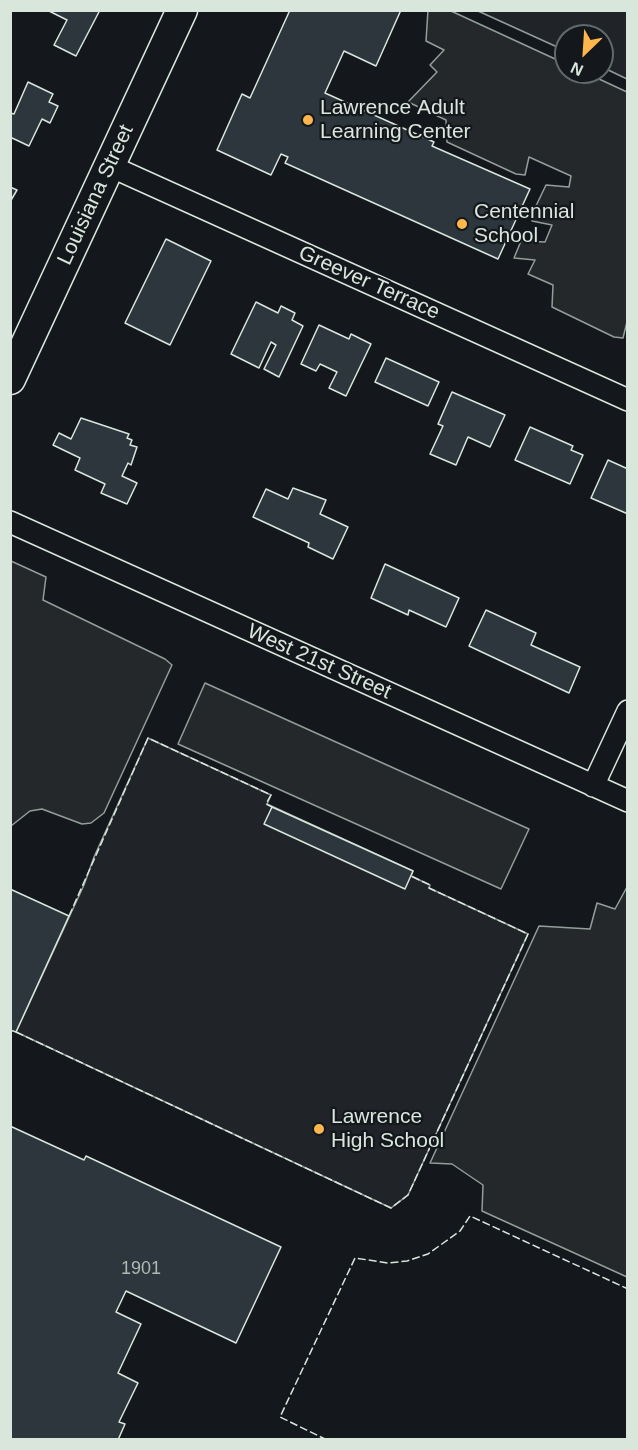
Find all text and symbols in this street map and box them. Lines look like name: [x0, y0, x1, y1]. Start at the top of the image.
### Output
north arrow: [554, 24, 614, 84]
text: N: [568, 59, 586, 79]
place label: Lawrence Adult Learning Center: [320, 95, 471, 145]
marker: Lawrence Adult Learning Center: [301, 113, 315, 127]
street label: Louisiana Street: [53, 121, 139, 269]
place label: Centennial School: [474, 199, 574, 249]
marker: Centennial School: [455, 217, 469, 231]
street label: Greever Terrace: [295, 241, 443, 325]
street label: West 21st Street: [243, 619, 395, 705]
place label: Lawrence High School: [331, 1104, 444, 1154]
marker: Lawrence High School: [312, 1122, 326, 1136]
house number: 1901: [121, 1258, 161, 1280]

